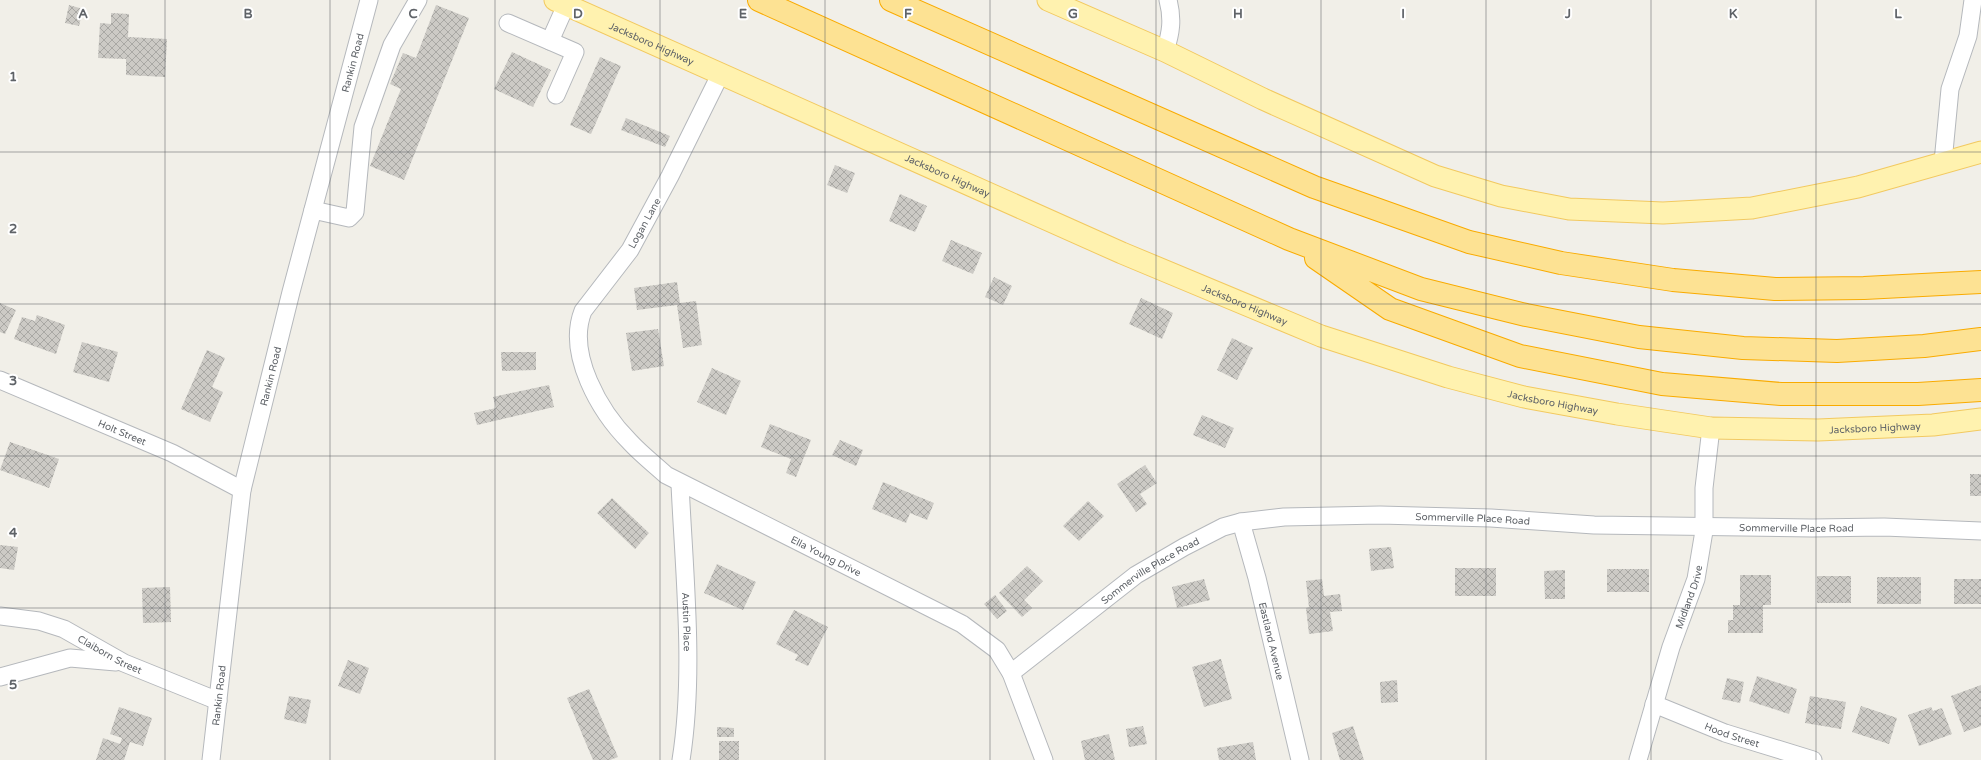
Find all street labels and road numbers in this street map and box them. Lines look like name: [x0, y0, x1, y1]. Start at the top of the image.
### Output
street label: Jacksboro Highway: [607, 20, 696, 69]
street label: Rankin Road: [340, 32, 367, 94]
street label: Jacksboro Highway: [903, 152, 992, 201]
street label: Logan Lane: [626, 196, 664, 251]
street label: Jacksboro Highway: [1200, 282, 1290, 329]
street label: Rankin Road: [258, 346, 284, 407]
street label: Jacksboro Highway: [1506, 388, 1600, 418]
street label: Holt Street: [96, 417, 148, 448]
street label: Jacksboro Highway: [1829, 421, 1922, 437]
street label: Sommerville Place Road: [1415, 511, 1530, 528]
street label: Sommerville Place Road: [1739, 522, 1854, 535]
street label: Ella Young Drive: [789, 534, 863, 579]
street label: Sommerville Place Road: [1099, 535, 1201, 607]
street label: Midland Drive: [1673, 564, 1705, 630]
street label: Austin Place: [679, 592, 693, 652]
street label: Eastland Avenue: [1256, 601, 1286, 682]
street label: Claiborn Street: [75, 633, 144, 677]
street label: Rankin Road: [210, 665, 229, 726]
street label: Hood Street: [1703, 720, 1761, 750]

